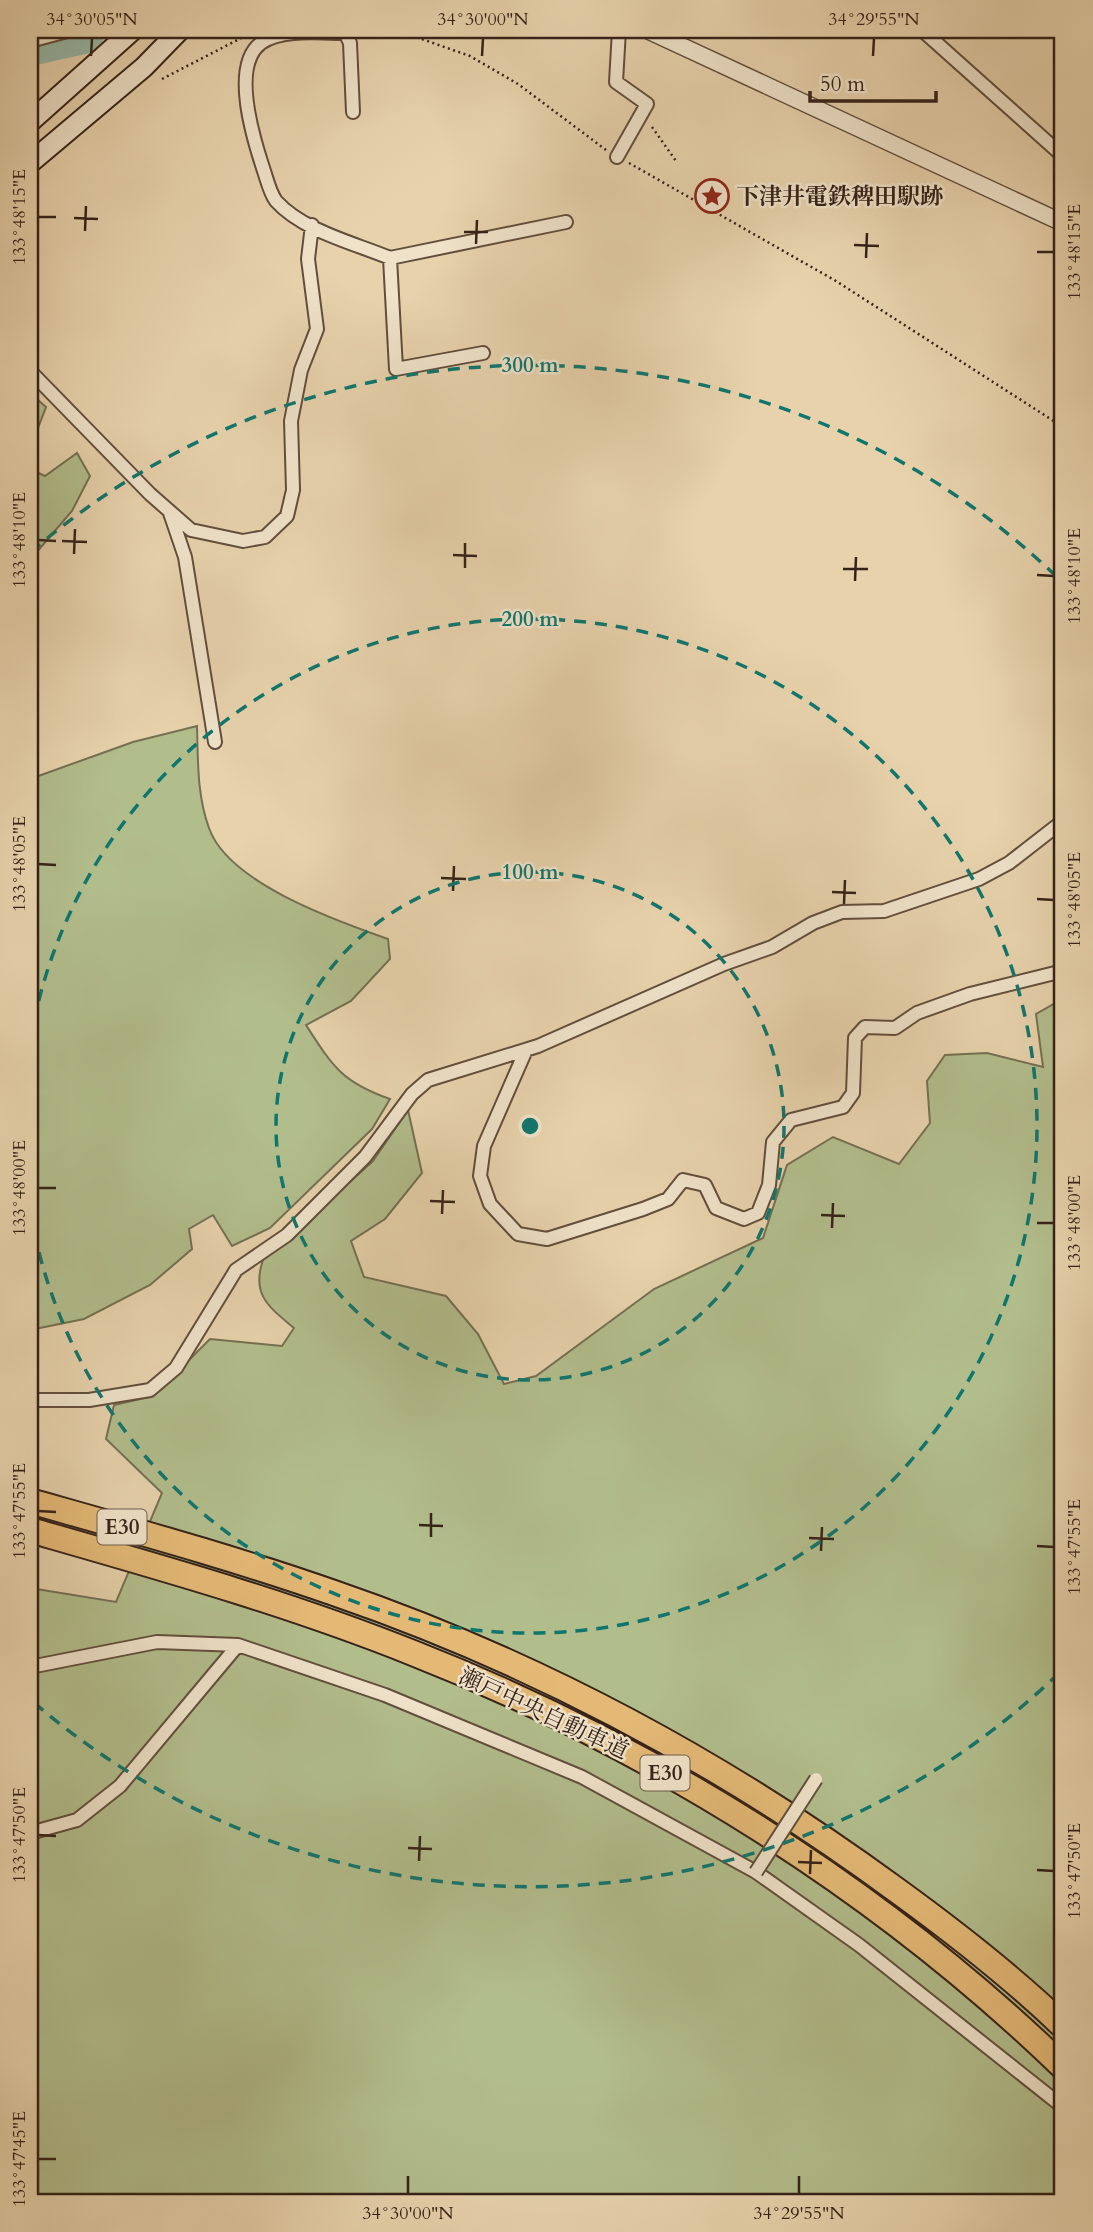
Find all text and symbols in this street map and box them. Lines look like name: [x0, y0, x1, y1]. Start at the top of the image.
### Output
text: 34°30'05"N: [46, 7, 138, 32]
text: 34°30'00"N: [437, 7, 529, 32]
text: 34°29'55"N: [828, 7, 920, 32]
scale bar: [810, 60, 936, 104]
text: 50 m: [820, 70, 865, 99]
text: 133°48'15"E: [7, 169, 32, 265]
place icon: 下津井電鉄稗田駅跡: [693, 177, 731, 215]
place label: 下津井電鉄稗田駅跡: [736, 181, 943, 212]
text: 133°48'15"E: [1062, 204, 1087, 300]
text: 300 m: [501, 351, 559, 380]
text: 133°48'10"E: [7, 492, 32, 588]
text: 133°48'10"E: [1062, 528, 1087, 624]
text: 200 m: [501, 605, 559, 634]
text: 133°48'05"E: [7, 816, 32, 912]
text: 133°48'05"E: [1062, 852, 1087, 948]
text: 100 m: [501, 858, 559, 887]
centre of rings: [518, 1114, 542, 1138]
text: 133°48'00"E: [7, 1140, 32, 1236]
text: 133°48'00"E: [1062, 1175, 1087, 1271]
text: 133°47'55"E: [7, 1463, 32, 1559]
text: 133°47'55"E: [1062, 1499, 1087, 1595]
road number: E30: [97, 1510, 146, 1544]
street label: 瀬戸中央自動車道: [454, 1661, 634, 1766]
road number: E30: [640, 1756, 690, 1790]
text: 133°47'50"E: [7, 1787, 32, 1883]
text: 133°47'50"E: [1062, 1823, 1087, 1919]
text: 133°47'45"E: [7, 2111, 32, 2207]
text: 34°30'00"N: [362, 2201, 454, 2226]
text: 34°29'55"N: [753, 2201, 845, 2226]

